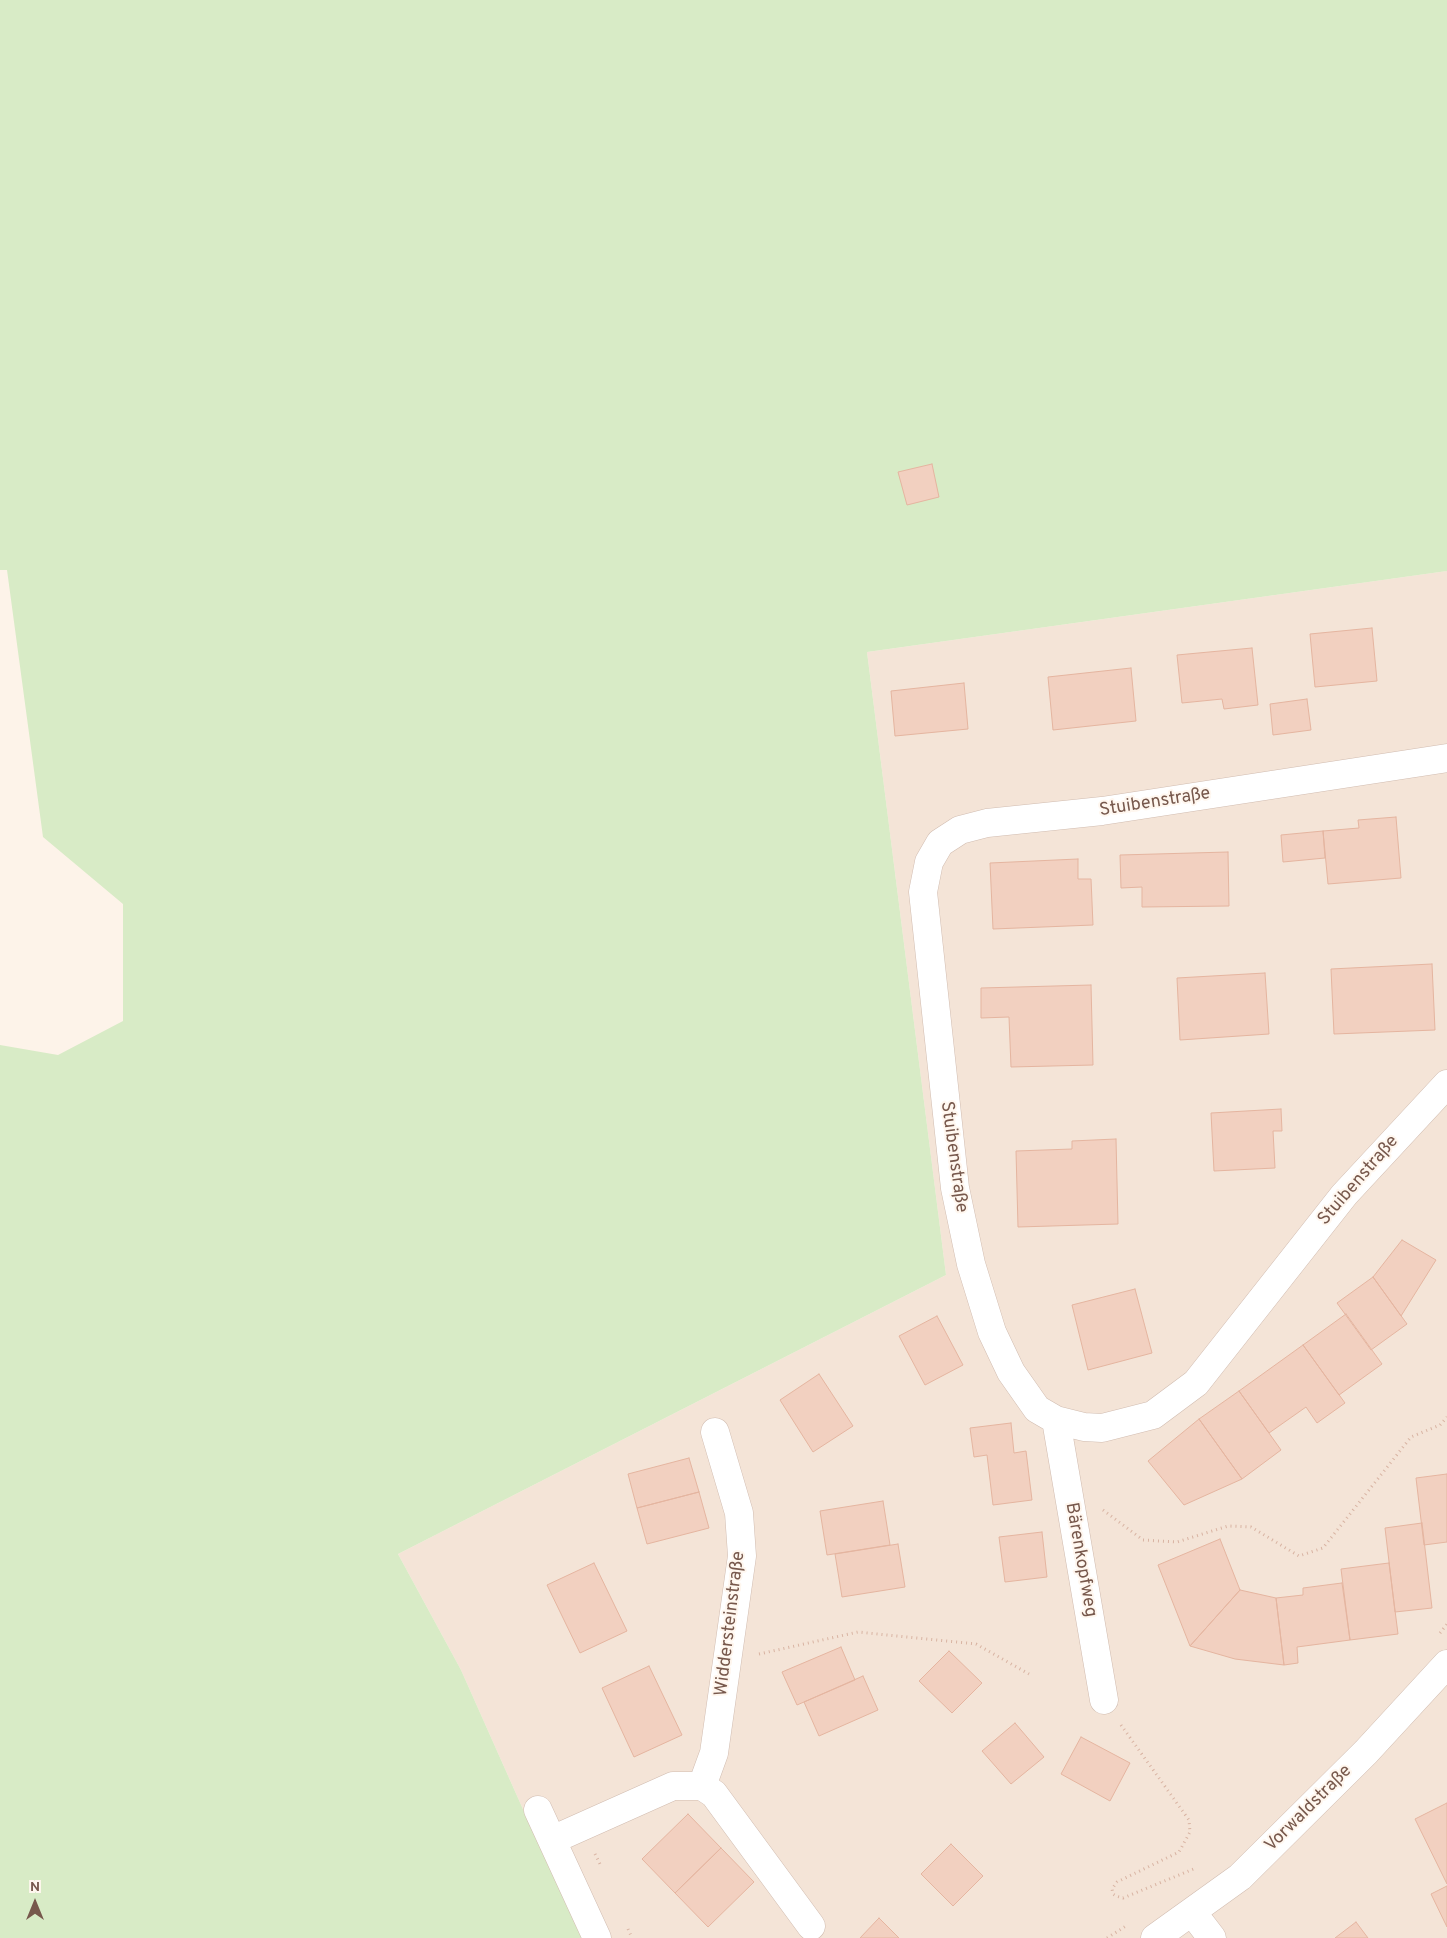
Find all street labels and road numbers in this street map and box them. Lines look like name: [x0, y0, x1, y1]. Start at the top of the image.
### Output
street label: Stuibenstraße: [1098, 784, 1212, 822]
street label: Stuibenstraße: [935, 1100, 971, 1214]
street label: Stuibenstraße: [1314, 1132, 1404, 1230]
street label: Bärenkopfweg: [1059, 1501, 1101, 1619]
street label: Widdersteinstraße: [711, 1550, 751, 1698]
street label: Vorwaldstraße: [1261, 1761, 1357, 1857]

